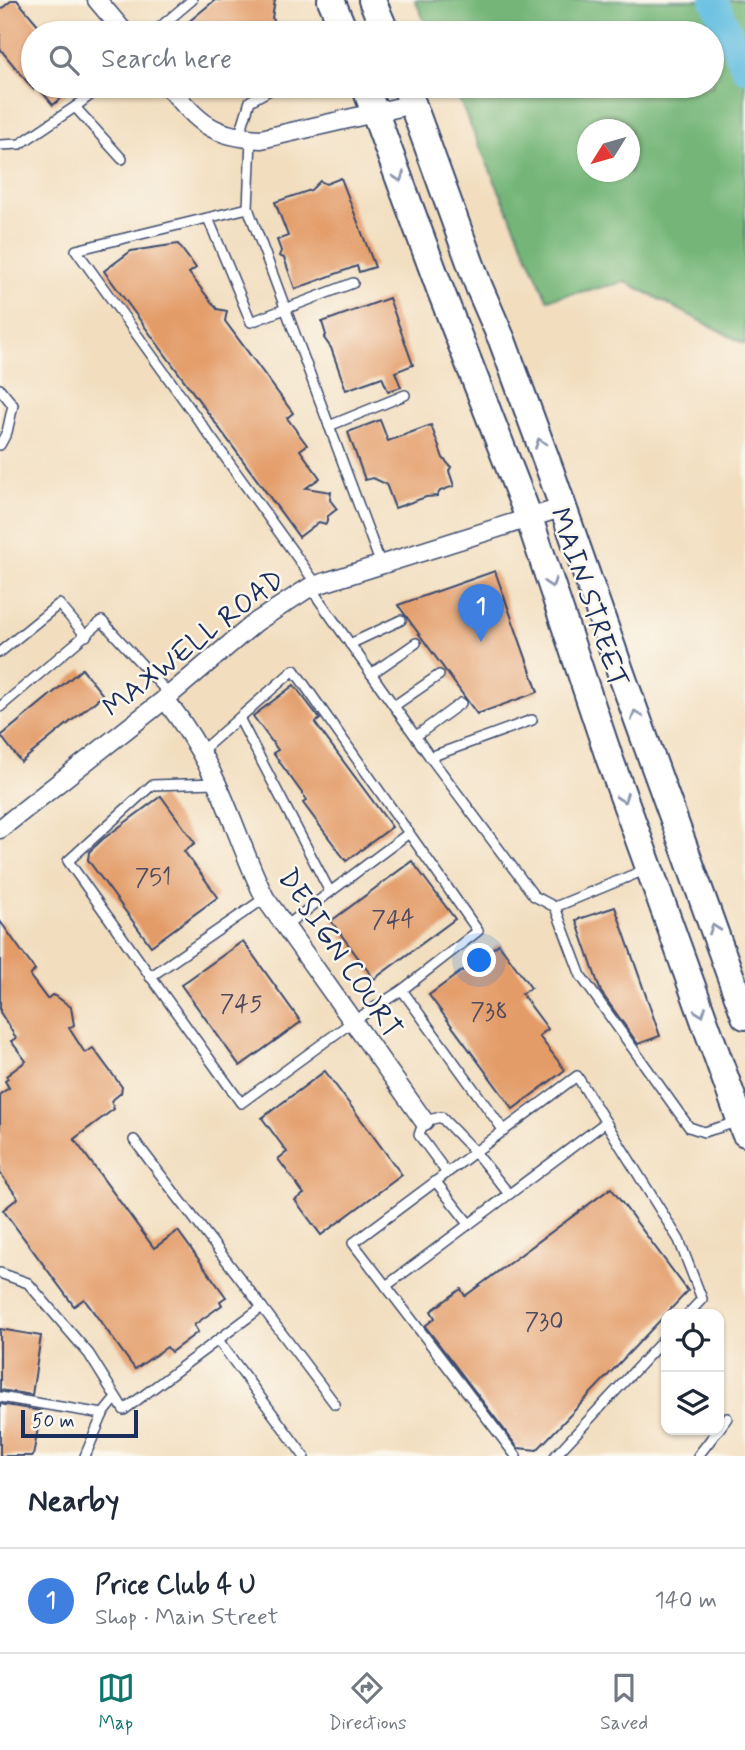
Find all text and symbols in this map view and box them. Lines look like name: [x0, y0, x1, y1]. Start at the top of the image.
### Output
search box: [21, 21, 724, 98]
icon: search: [45, 41, 83, 79]
text: Search here: [101, 43, 232, 77]
north arrow: [577, 119, 640, 182]
one-way arrow: [391, 170, 405, 182]
one-way arrow: [535, 437, 549, 449]
street label: MAIN STREET: [540, 503, 636, 693]
street label: MAXWELL ROAD: [96, 562, 292, 726]
one-way arrow: [542, 577, 557, 589]
pin: 1: [458, 584, 504, 642]
one-way arrow: [630, 709, 644, 721]
one-way arrow: [615, 792, 629, 804]
street label: DESIGN COURT: [268, 862, 410, 1046]
house number: 751: [135, 863, 171, 894]
house number: 744: [371, 905, 415, 936]
one-way arrow: [708, 923, 722, 935]
your location: [462, 943, 496, 977]
house number: 745: [220, 989, 262, 1020]
house number: 738: [470, 997, 508, 1028]
one-way arrow: [693, 1006, 707, 1018]
house number: 730: [524, 1307, 564, 1338]
map controls: [661, 1309, 724, 1435]
button: locate: [661, 1309, 724, 1372]
button: layers: [661, 1372, 724, 1435]
scale bar: [21, 1407, 138, 1439]
text: 50 m: [32, 1409, 75, 1434]
text: Nearby: [28, 1482, 119, 1521]
text: Price Club 4 U: [95, 1569, 256, 1603]
text: 1: [46, 1586, 56, 1616]
text: 140 m: [654, 1586, 717, 1616]
text: Shop · Main Street: [95, 1603, 278, 1633]
tab: Map: [97, 1669, 135, 1736]
tab: Directions: [328, 1669, 407, 1736]
tab: Saved: [600, 1669, 648, 1736]

